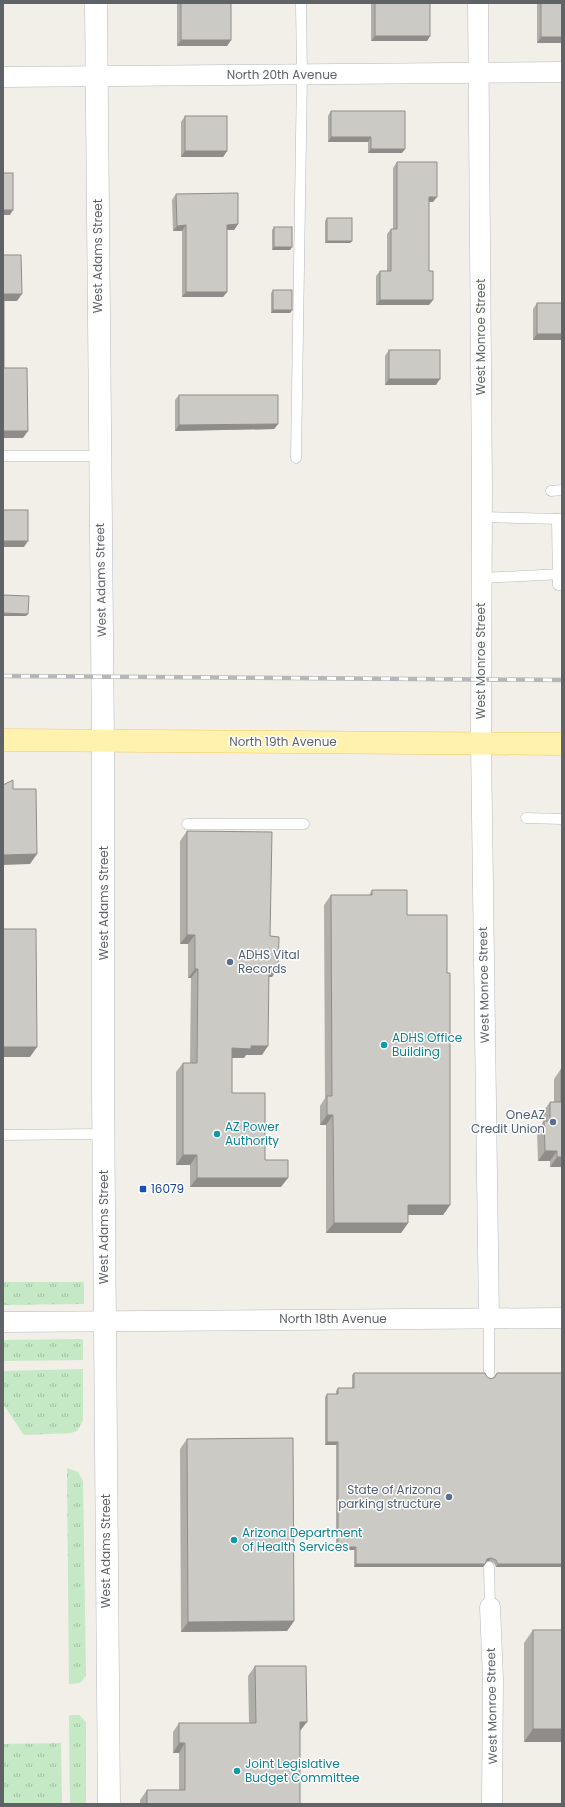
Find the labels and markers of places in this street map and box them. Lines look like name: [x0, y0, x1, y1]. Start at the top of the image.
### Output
place label: ADHS Vital Records: [238, 946, 300, 977]
marker: ADHS Vital Records: [225, 957, 235, 967]
place label: ADHS Office Building: [392, 1029, 462, 1060]
marker: ADHS Office Building: [379, 1040, 389, 1050]
place label: OneAZ Credit Union: [471, 1106, 545, 1137]
marker: OneAZ Credit Union: [548, 1117, 558, 1127]
place label: AZ Power Authority: [225, 1118, 280, 1149]
marker: AZ Power Authority: [212, 1129, 222, 1139]
place label: 16079: [151, 1180, 184, 1197]
marker: 16079: [138, 1184, 148, 1194]
place label: State of Arizona parking structure: [338, 1481, 441, 1512]
marker: State of Arizona parking structure: [444, 1492, 454, 1502]
place label: Arizona Department of Health Services: [242, 1524, 363, 1555]
marker: Arizona Department of Health Services: [229, 1535, 239, 1545]
place label: Joint Legislative Budget Committee: [245, 1755, 360, 1786]
marker: Joint Legislative Budget Committee: [232, 1766, 242, 1776]

